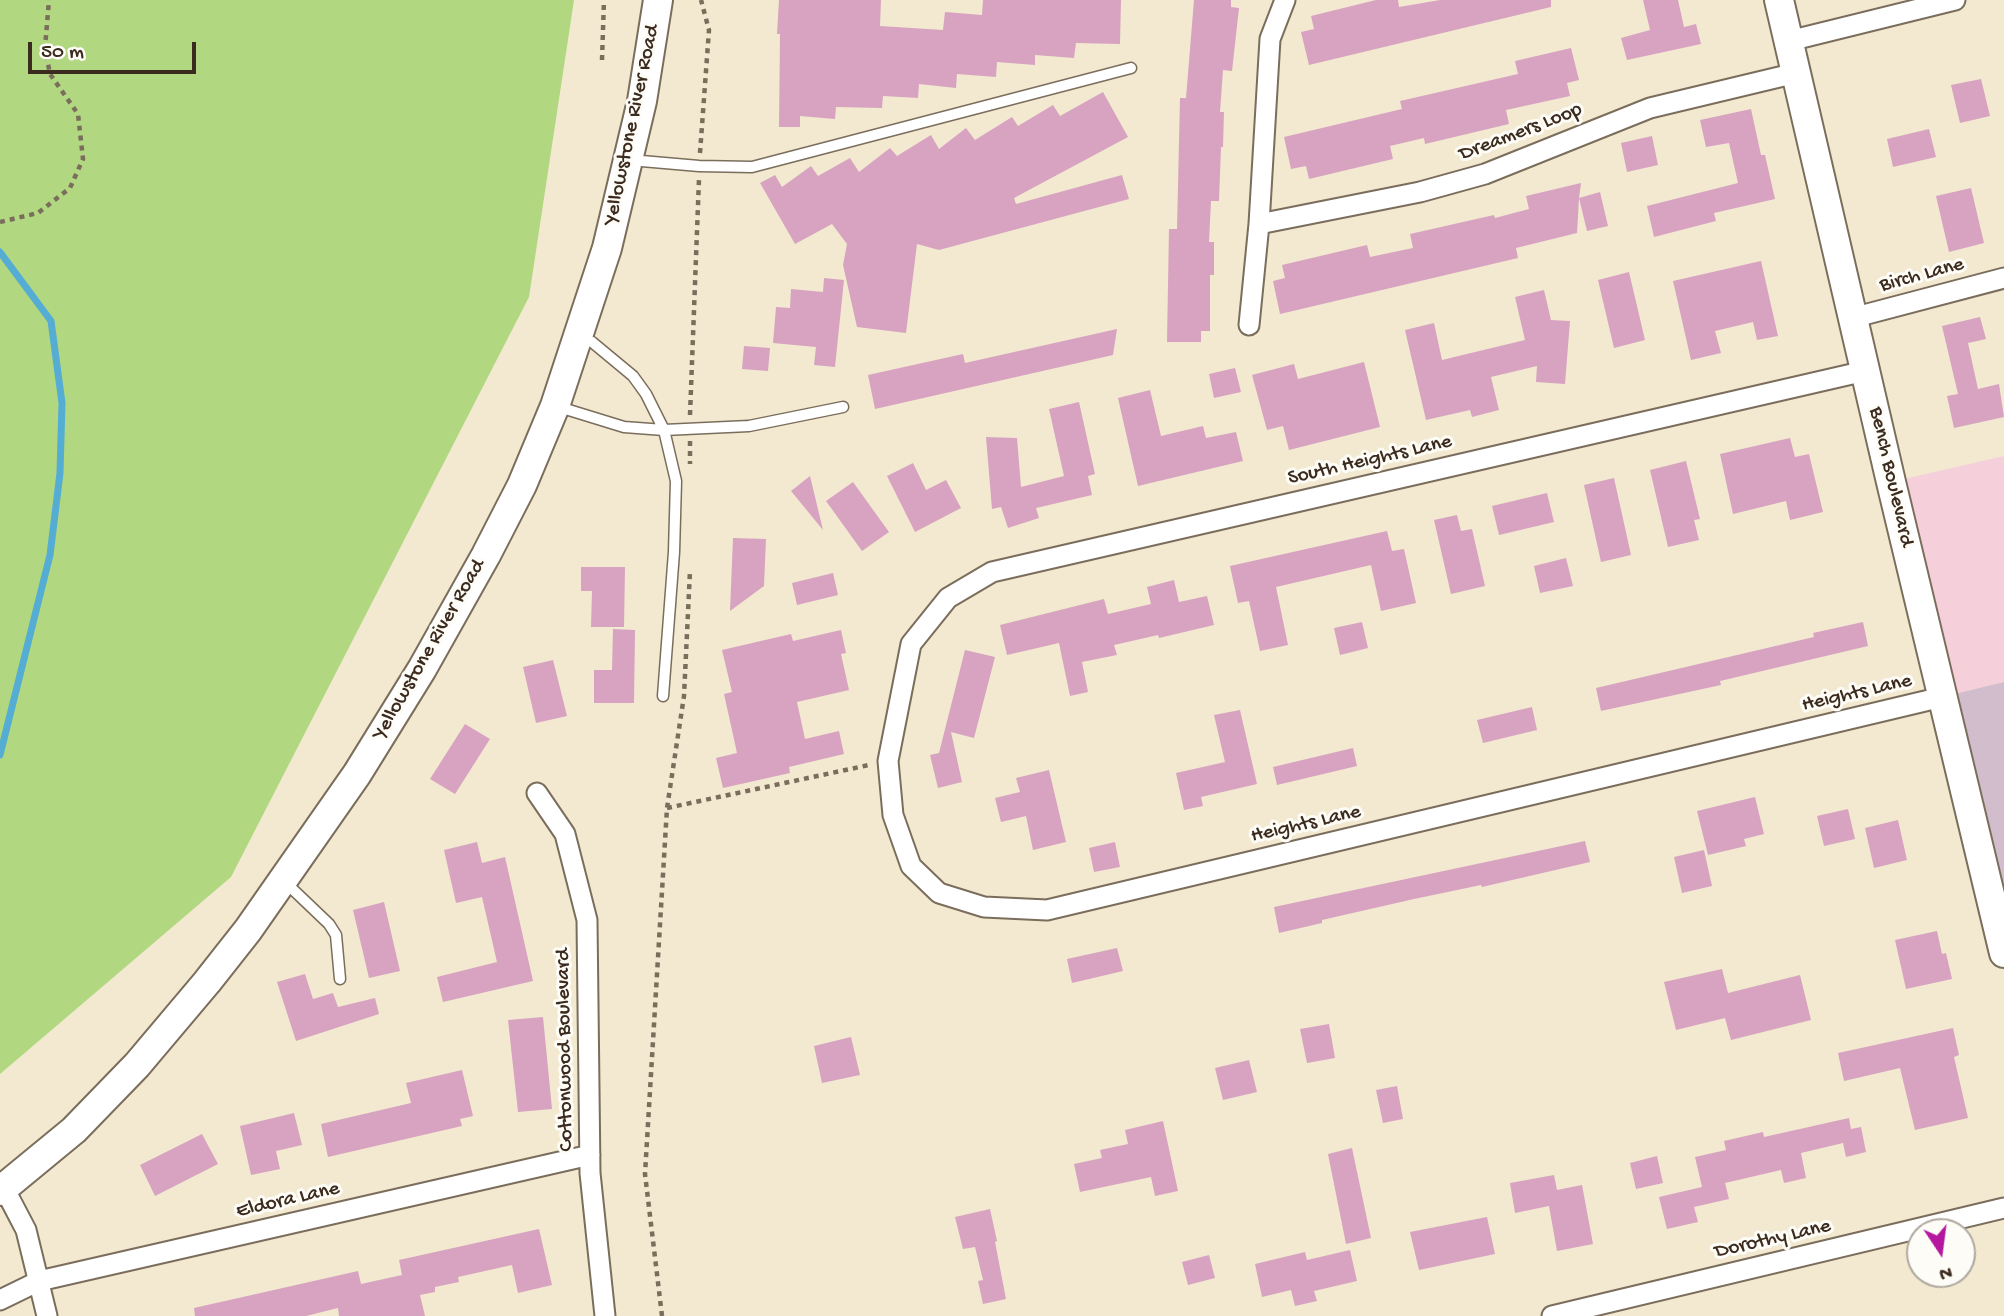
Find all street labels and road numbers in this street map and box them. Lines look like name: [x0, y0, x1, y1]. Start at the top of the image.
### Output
street label: Yellowstone River Road: [599, 23, 667, 227]
street label: Dreamers Loop: [1456, 98, 1586, 168]
street label: Birch Lane: [1877, 253, 1967, 299]
street label: Bench Boulevard: [1862, 405, 1918, 549]
street label: South Heights Lane: [1286, 430, 1454, 492]
street label: Yellowstone River Road: [368, 555, 492, 745]
street label: Heights Lane: [1800, 669, 1914, 719]
street label: Heights Lane: [1249, 800, 1363, 850]
street label: Cottonwood Boulevard: [552, 948, 580, 1152]
street label: Eldora Lane: [234, 1177, 342, 1225]
street label: Dorothy Lane: [1713, 1214, 1833, 1266]

